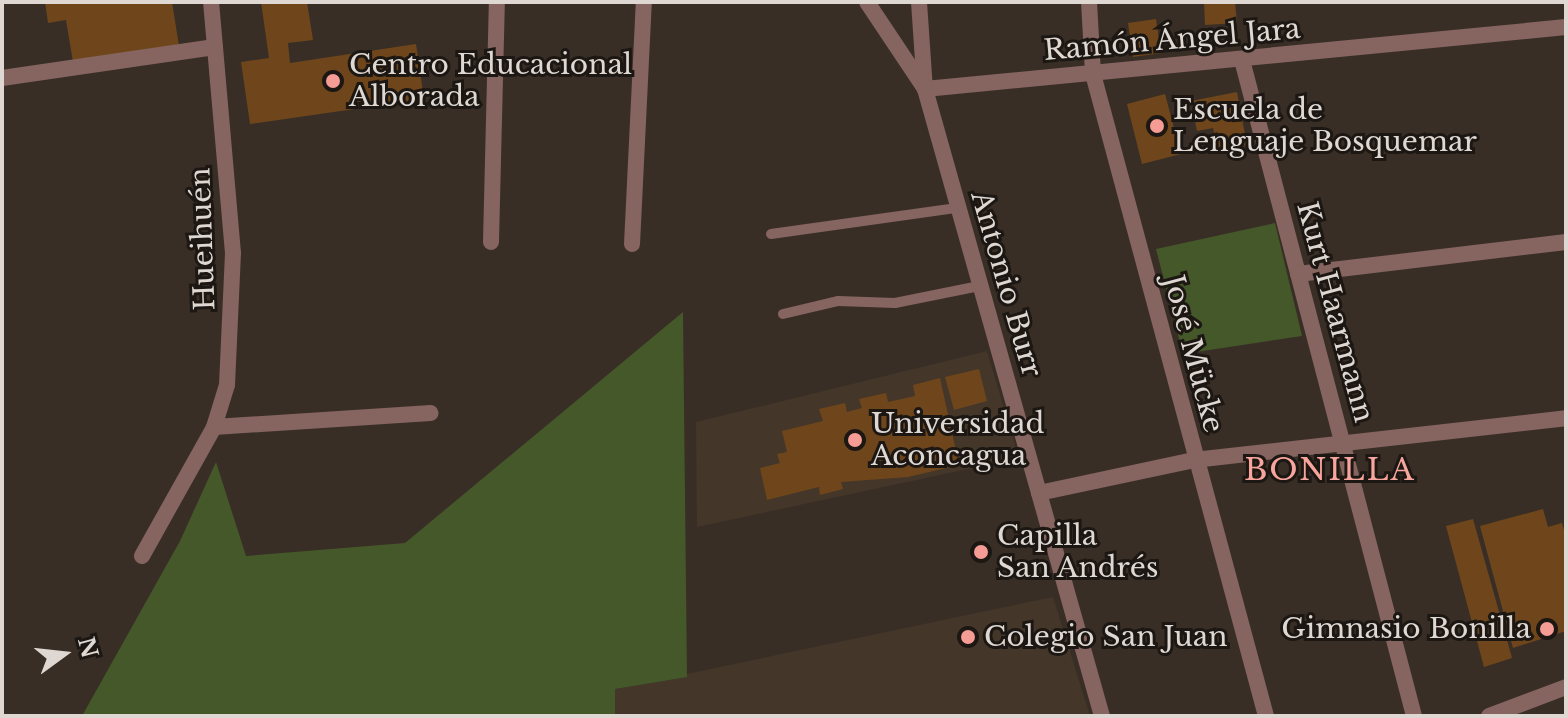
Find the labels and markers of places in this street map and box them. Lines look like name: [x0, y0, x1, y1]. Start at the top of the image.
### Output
place label: Centro Educacional Alborada: [349, 48, 632, 114]
marker: Centro Educacional Alborada: [324, 72, 342, 90]
place label: Escuela de Lenguaje Bosquemar: [1173, 93, 1477, 159]
marker: Escuela de Lenguaje Bosquemar: [1148, 117, 1166, 135]
place label: Universidad Aconcagua: [871, 407, 1044, 473]
marker: Universidad Aconcagua: [846, 431, 864, 449]
place label: Capilla San Andrés: [997, 519, 1160, 585]
marker: Capilla San Andrés: [972, 543, 990, 561]
place label: Gimnasio Bonilla: [1281, 612, 1531, 646]
place label: Colegio San Juan: [984, 620, 1227, 654]
marker: Gimnasio Bonilla: [1538, 620, 1556, 638]
marker: Colegio San Juan: [959, 628, 977, 646]

